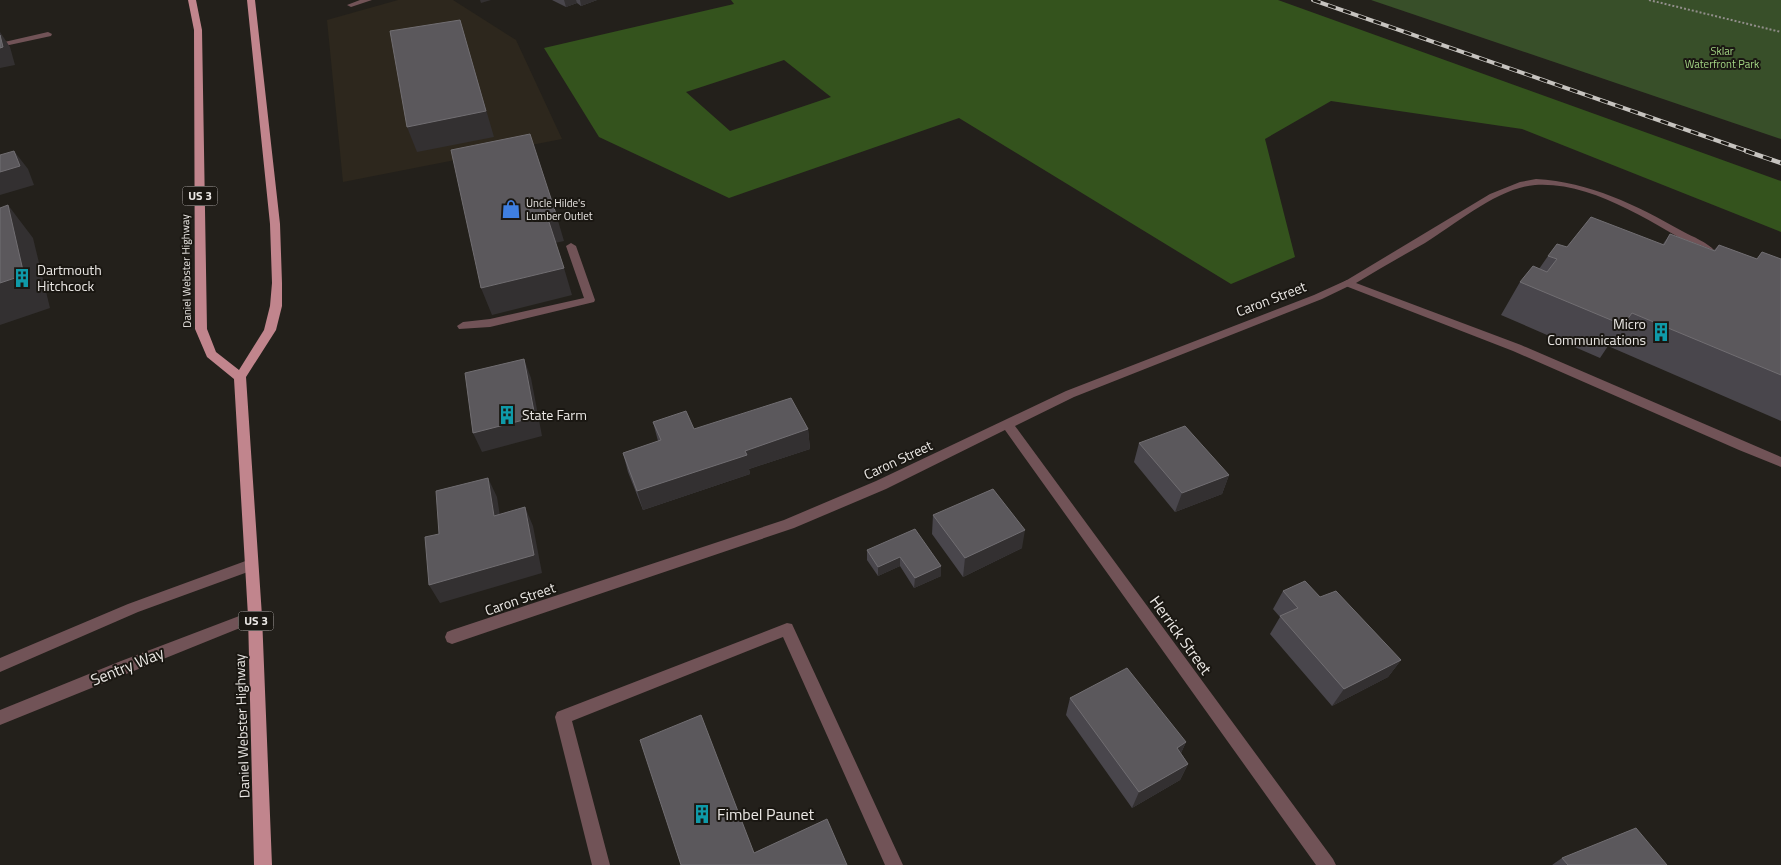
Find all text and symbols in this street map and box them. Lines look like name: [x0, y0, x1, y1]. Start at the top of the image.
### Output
park label: Sklar Waterfront Park: [1685, 43, 1760, 72]
road number: US 3: [182, 187, 218, 206]
place label: Uncle Hilde's Lumber Outlet: [526, 195, 593, 224]
shop icon: Uncle Hilde's Lumber Outlet: [500, 198, 522, 220]
street label: Daniel Webster Highway: [177, 213, 195, 328]
place label: Dartmouth Hitchcock: [37, 259, 102, 296]
building icon: Dartmouth Hitchcock: [11, 267, 33, 289]
street label: Caron Street: [1233, 276, 1309, 321]
place label: Micro Communications: [1547, 313, 1646, 350]
building icon: Micro Communications: [1650, 321, 1672, 343]
building icon: State Farm: [496, 404, 518, 426]
place label: State Farm: [522, 404, 587, 425]
street label: Caron Street: [860, 434, 936, 485]
street label: Caron Street: [482, 577, 558, 620]
street label: Herrick Street: [1144, 590, 1218, 680]
road number: US 3: [238, 612, 274, 630]
street label: Sentry Way: [87, 640, 168, 692]
street label: Daniel Webster Highway: [228, 653, 255, 799]
place label: Fimbel Paunet: [717, 802, 815, 826]
building icon: Fimbel Paunet: [691, 803, 713, 825]

